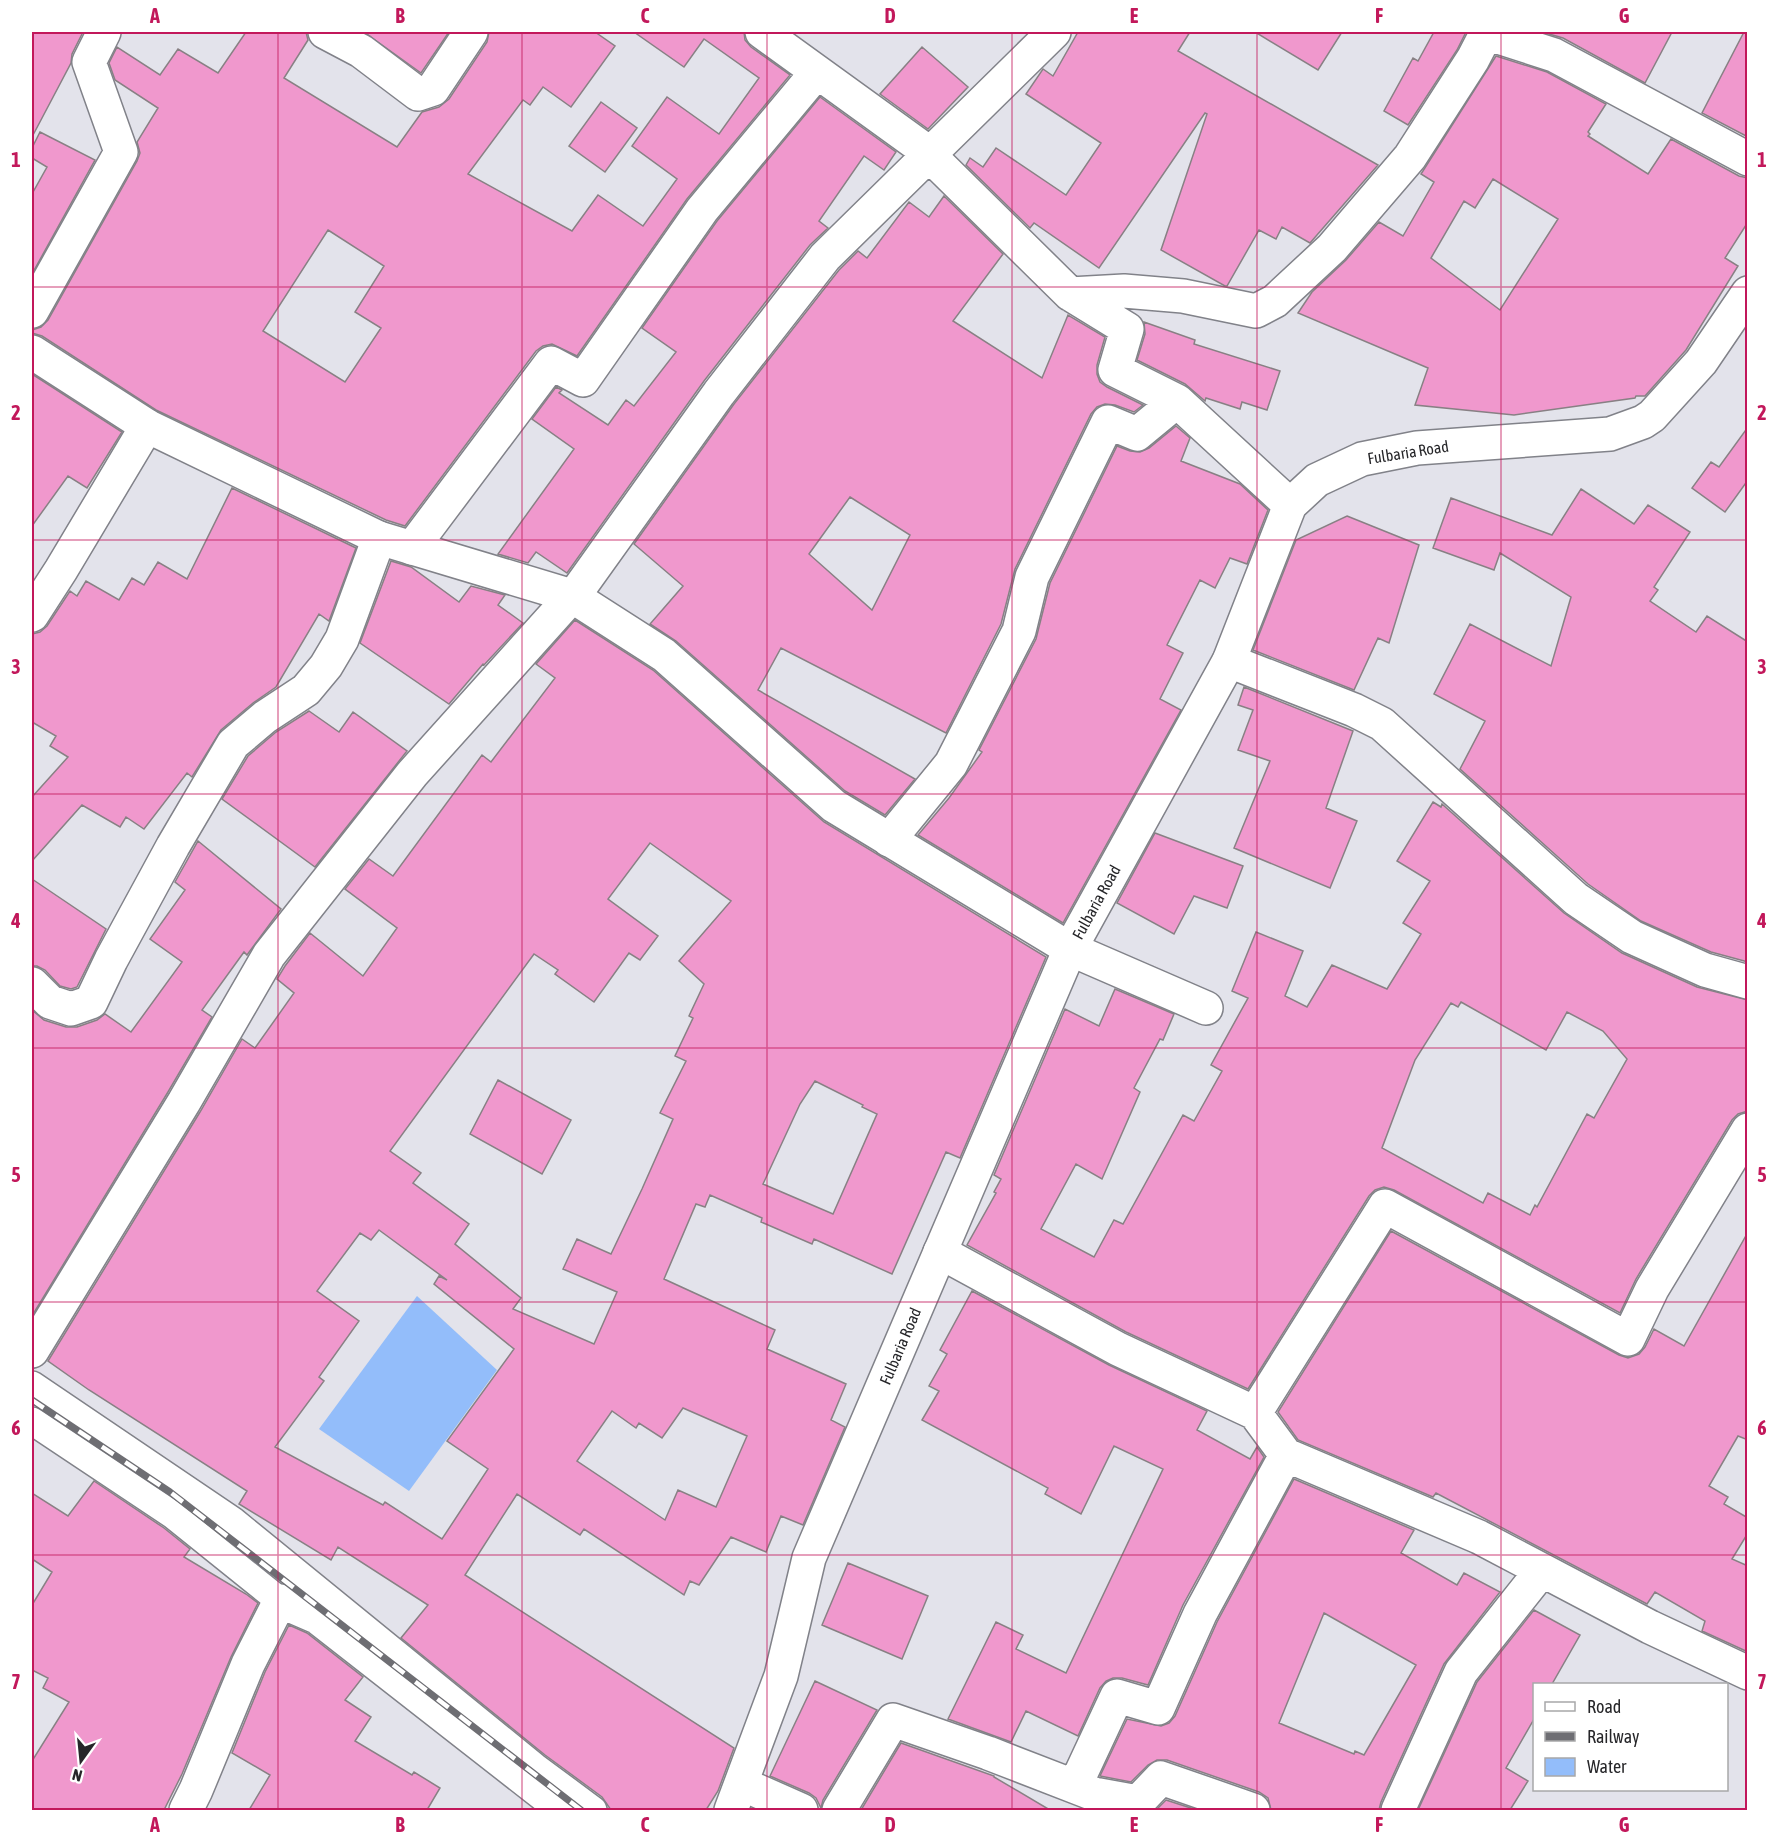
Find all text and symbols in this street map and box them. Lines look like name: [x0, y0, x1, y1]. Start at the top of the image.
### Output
text: A: [149, 4, 160, 27]
text: B: [395, 4, 405, 27]
text: C: [641, 4, 650, 27]
text: D: [884, 4, 896, 27]
text: E: [1130, 4, 1139, 27]
text: F: [1375, 4, 1383, 27]
text: G: [1619, 4, 1630, 27]
text: 1: [11, 148, 21, 171]
text: 1: [1757, 148, 1767, 171]
text: 2: [11, 401, 21, 424]
text: 2: [1757, 401, 1767, 424]
street label: Fulbaria Road: [1366, 437, 1450, 467]
text: 3: [11, 655, 21, 678]
text: 3: [1757, 655, 1767, 678]
street label: Fulbaria Road: [1068, 862, 1124, 942]
text: 4: [10, 909, 21, 932]
text: 4: [1756, 909, 1767, 932]
text: 5: [11, 1163, 21, 1186]
text: 5: [1757, 1163, 1767, 1186]
street label: Fulbaria Road: [876, 1305, 924, 1387]
text: 6: [11, 1416, 21, 1439]
text: 6: [1757, 1416, 1767, 1439]
text: 7: [11, 1670, 21, 1693]
text: 7: [1757, 1670, 1767, 1693]
legend: [1533, 1683, 1728, 1791]
text: Road: [1587, 1696, 1621, 1717]
text: Railway: [1587, 1726, 1639, 1747]
north arrow: [51, 1731, 111, 1791]
text: Water: [1587, 1756, 1627, 1777]
text: N: [70, 1766, 84, 1785]
text: A: [149, 1813, 160, 1836]
text: B: [395, 1813, 405, 1836]
text: C: [641, 1813, 650, 1836]
text: D: [884, 1813, 896, 1836]
text: E: [1130, 1813, 1139, 1836]
text: F: [1375, 1813, 1383, 1836]
text: G: [1619, 1813, 1630, 1836]

